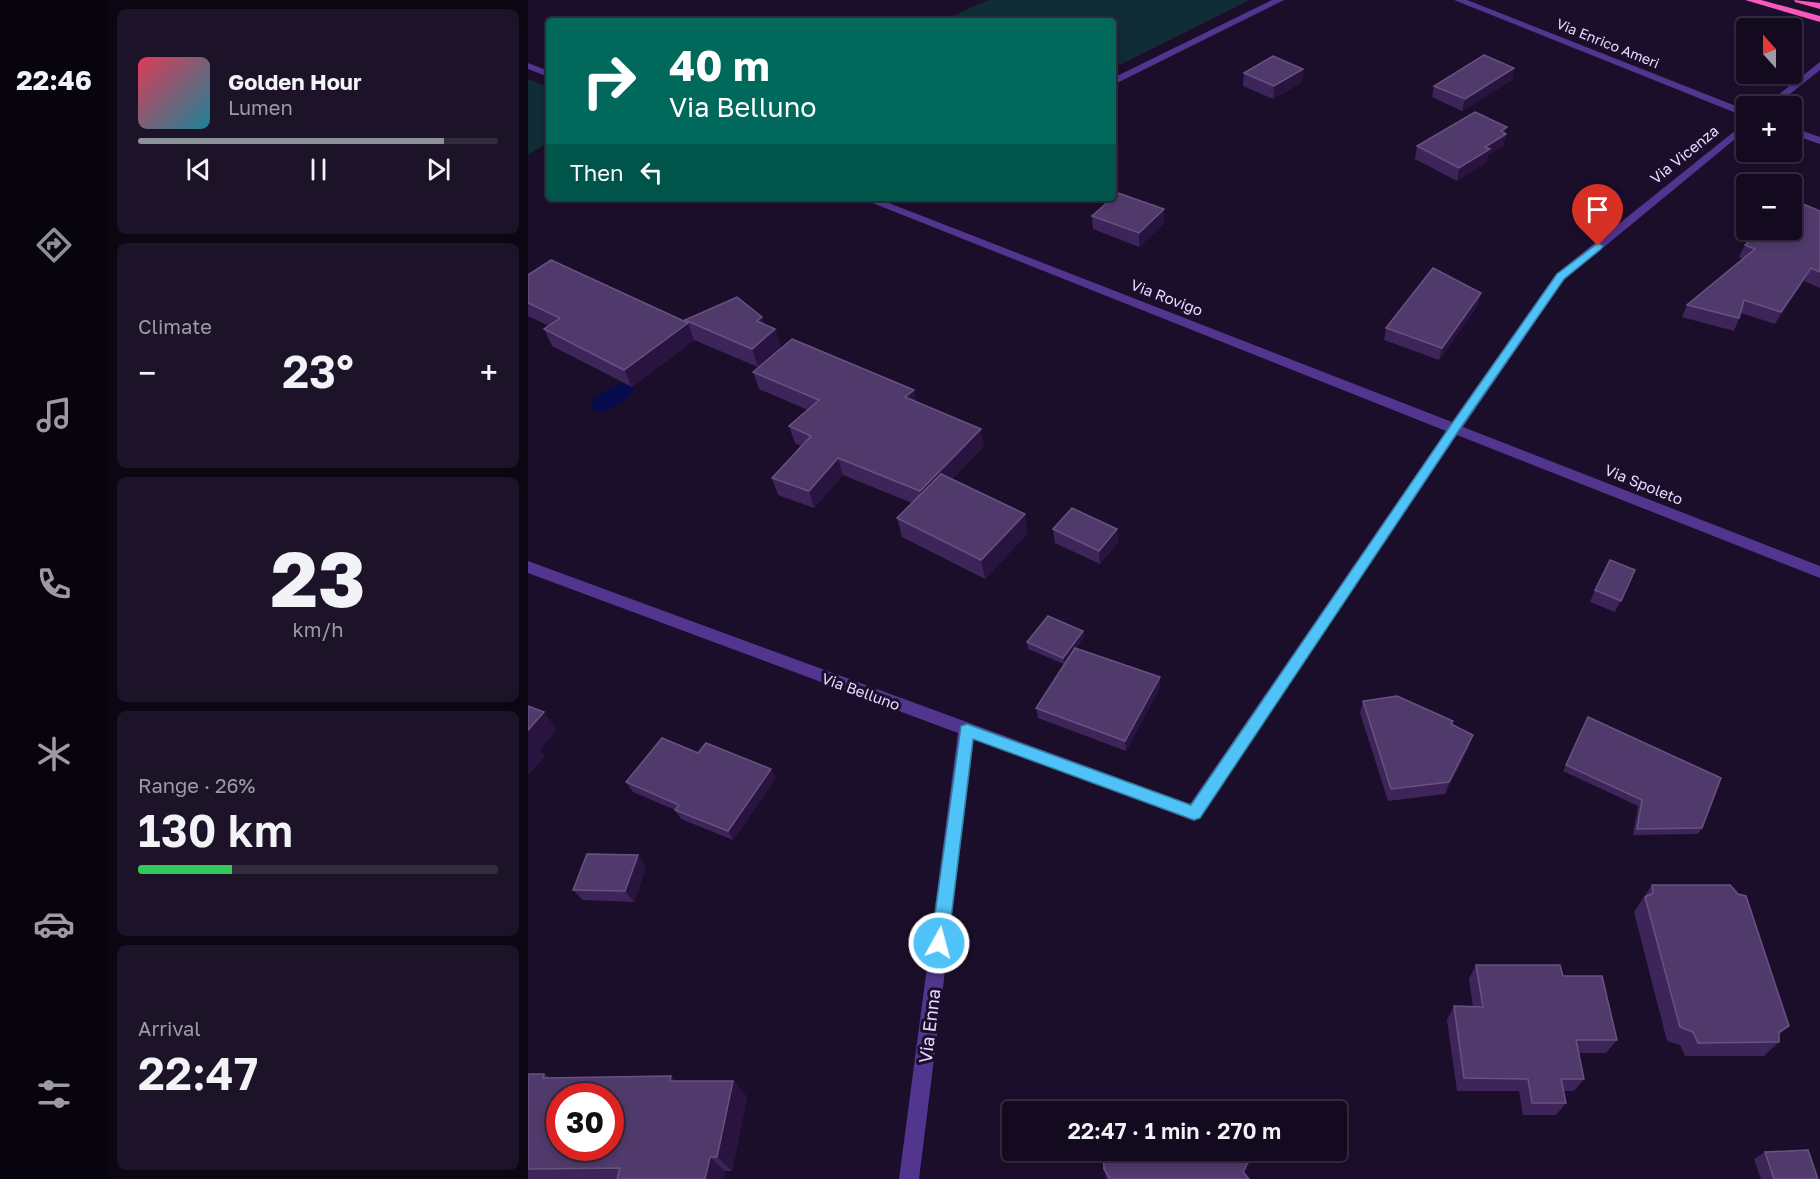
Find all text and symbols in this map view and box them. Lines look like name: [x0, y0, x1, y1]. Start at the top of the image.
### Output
street label: Via Enrico Ameri: [1554, 15, 1662, 71]
north arrow: [1736, 18, 1802, 84]
map controls: [1736, 18, 1802, 240]
text: 40 m: [669, 40, 770, 90]
icon: right: [570, 42, 648, 120]
text: 22:46: [16, 64, 92, 96]
text: Golden Hour: [228, 68, 362, 95]
text: Via Belluno: [669, 91, 817, 123]
text: Lumen: [228, 95, 293, 119]
button: +: [1736, 96, 1802, 162]
street label: Via Vicenza: [1646, 121, 1722, 187]
icon: previous: [182, 153, 215, 186]
icon: pause: [302, 153, 335, 186]
icon: next: [422, 153, 455, 186]
icon: left: [635, 156, 668, 189]
text: Then: [570, 159, 623, 186]
button: −: [1736, 174, 1802, 240]
pin: [1572, 184, 1623, 246]
icon: arrive: [1581, 193, 1614, 226]
icon: directions: [33, 224, 75, 266]
street label: Via Rovigo: [1128, 275, 1206, 319]
text: Climate: [138, 314, 212, 338]
text: 23°: [282, 344, 354, 398]
text: −: [138, 353, 156, 392]
text: +: [480, 353, 498, 392]
icon: music: [33, 394, 75, 436]
street label: Via Spoleto: [1602, 460, 1686, 508]
text: 23: [270, 531, 366, 624]
icon: phone: [33, 563, 75, 605]
text: km/h: [293, 617, 343, 641]
street label: Via Belluno: [819, 669, 903, 713]
icon: climate: [33, 733, 75, 775]
text: Range · 26%: [138, 773, 255, 797]
text: 130 km: [138, 803, 293, 857]
icon: car: [33, 903, 75, 945]
position arrow: [907, 911, 971, 975]
street label: Via Enna: [914, 988, 944, 1064]
text: Arrival: [138, 1016, 201, 1040]
text: 22:47: [138, 1046, 258, 1100]
icon: filters: [33, 1073, 75, 1115]
speed limit sign: 30: [546, 1083, 624, 1161]
text: 22:47 · 1 min · 270 m: [1068, 1117, 1281, 1144]

